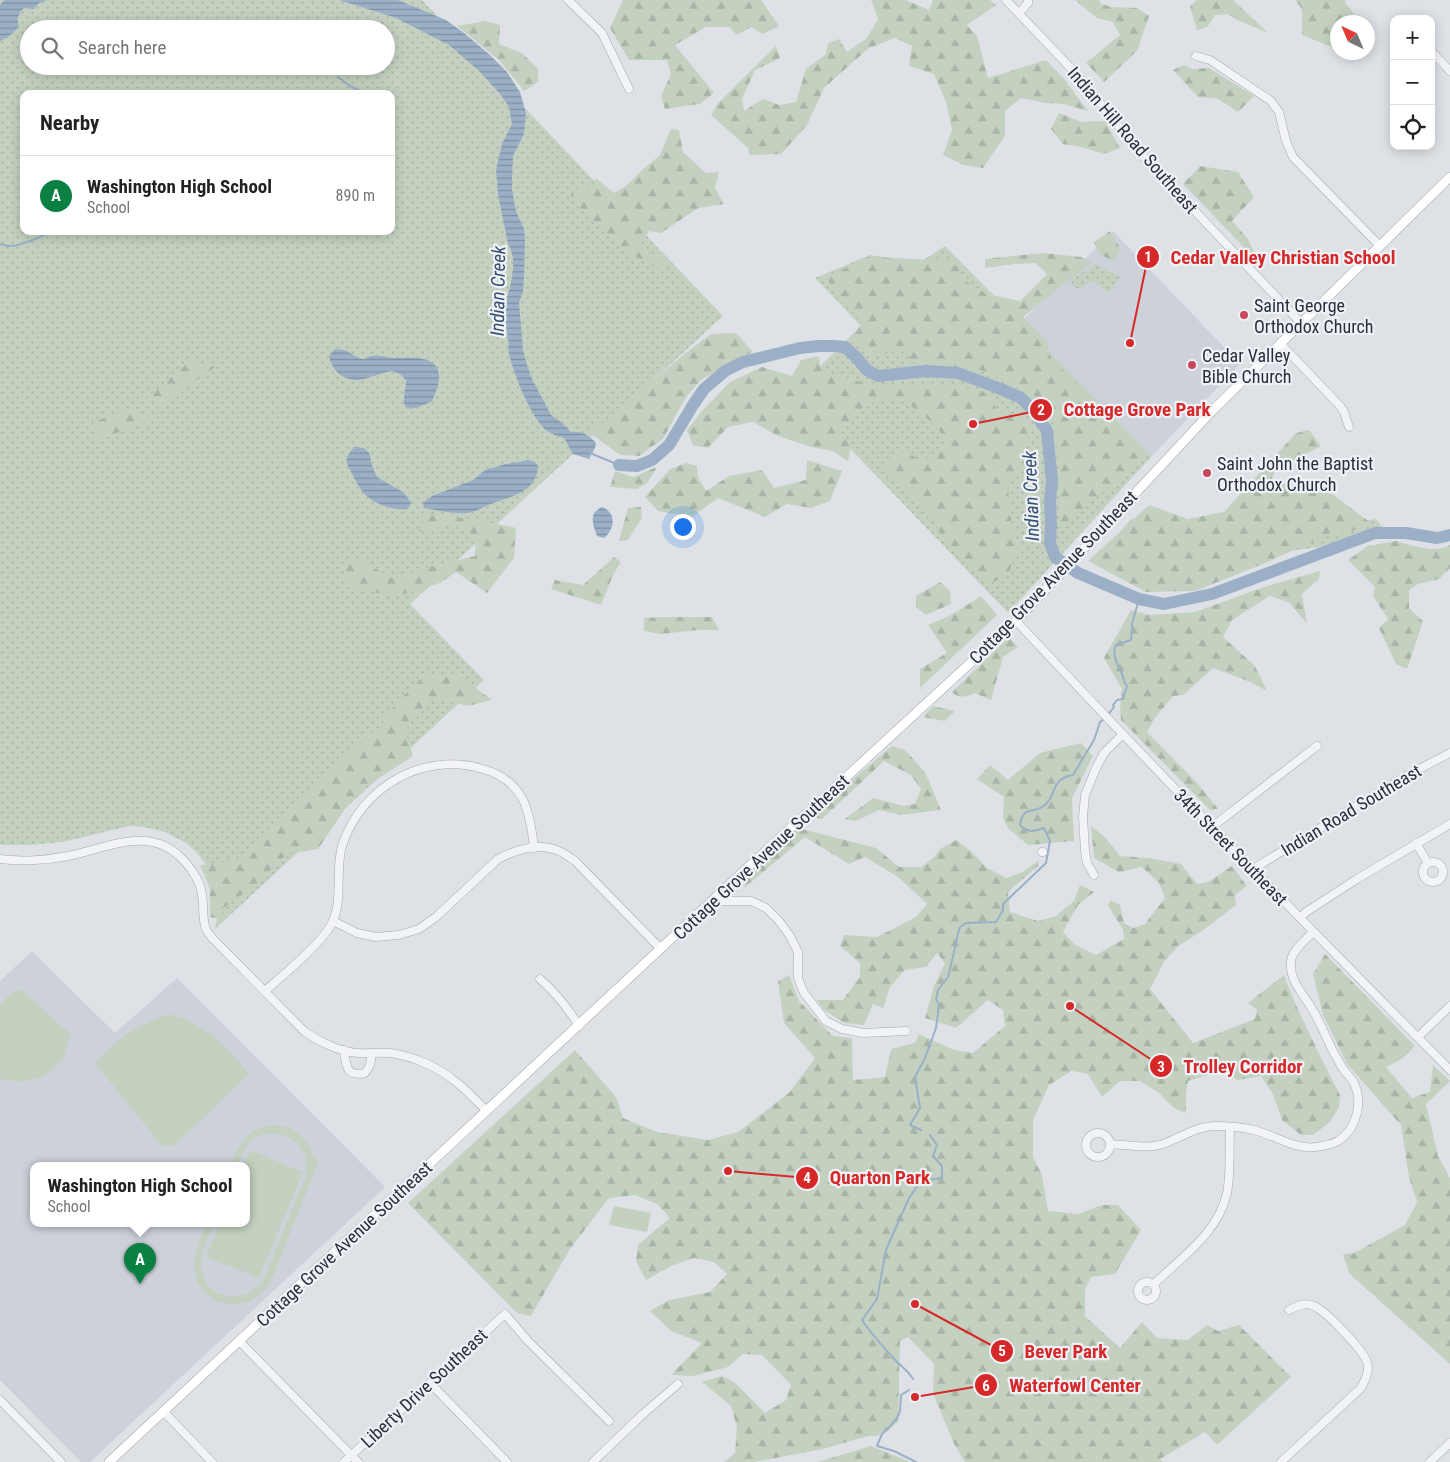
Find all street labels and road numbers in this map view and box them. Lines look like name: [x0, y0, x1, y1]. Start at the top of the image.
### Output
street label: Indian Hill Road Southeast: [1064, 62, 1202, 218]
street label: Cottage Grove Avenue Southeast: [965, 486, 1141, 668]
street label: Indian Road Southeast: [1277, 760, 1425, 860]
street label: Cottage Grove Avenue Southeast: [669, 770, 853, 944]
street label: 34th Street Southeast: [1170, 784, 1292, 910]
street label: Cottage Grove Avenue Southeast: [252, 1157, 436, 1331]
street label: Liberty Drive Southeast: [357, 1324, 491, 1452]

